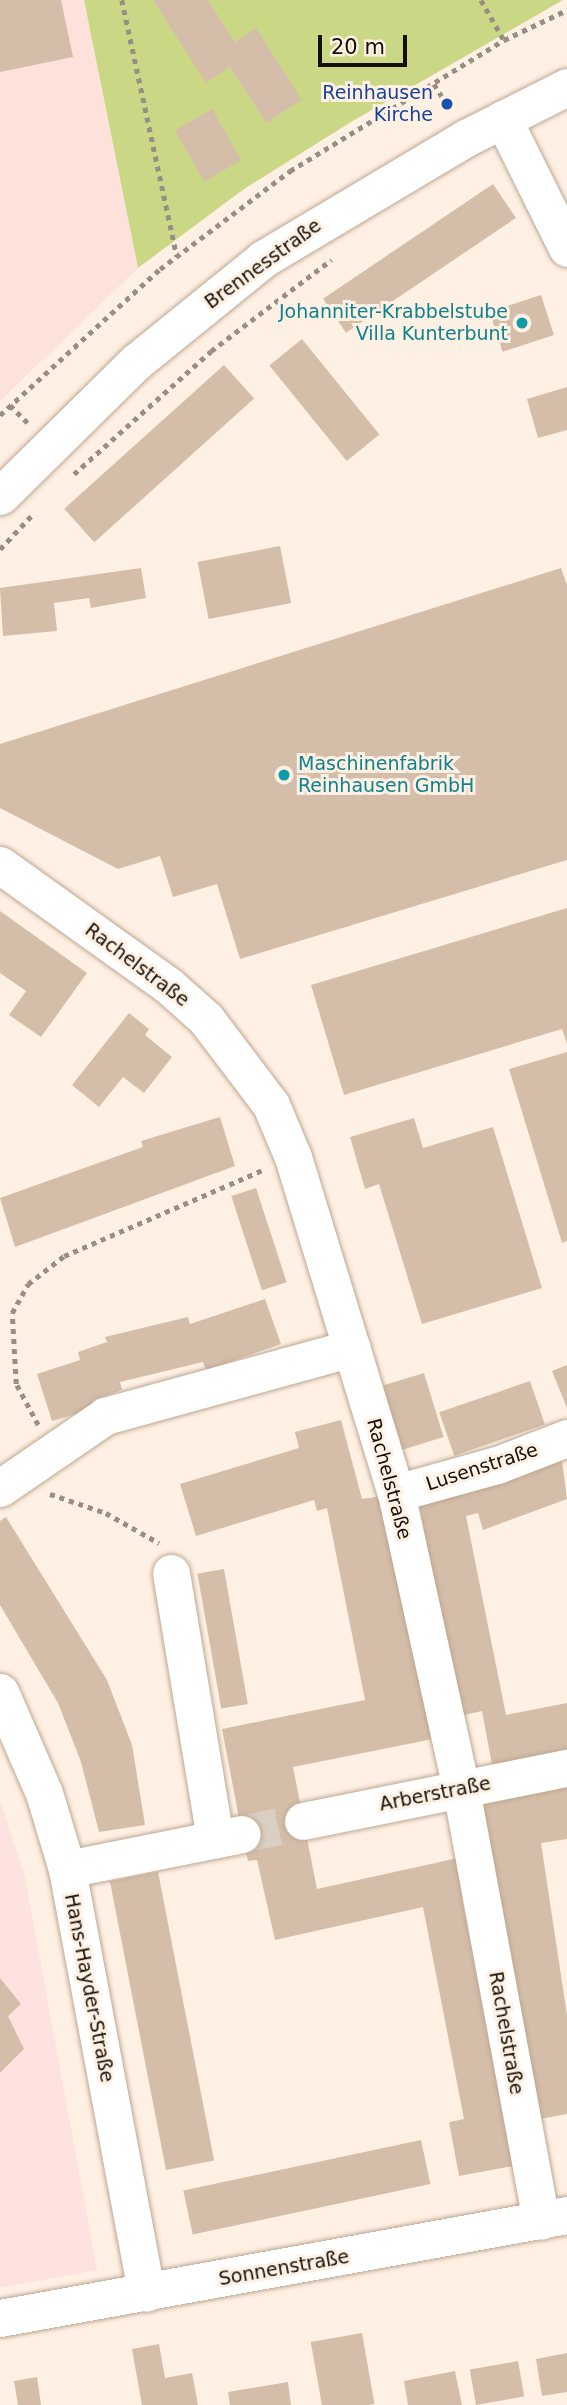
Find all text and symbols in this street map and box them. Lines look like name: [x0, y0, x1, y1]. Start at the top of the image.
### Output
scale bar: [322, 21, 411, 65]
text: 20 m: [331, 35, 385, 59]
place label: Reinhausen Kirche: [322, 82, 433, 126]
marker: Reinhausen Kirche: [439, 96, 455, 112]
street label: Brennesstraße: [200, 214, 326, 314]
place label: Johanniter-Krabbelstube Villa Kunterbunt: [279, 301, 508, 345]
marker: Johanniter-Krabbelstube Villa Kunterbunt: [514, 315, 530, 331]
place label: Maschinenfabrik Reinhausen GmbH: [298, 753, 474, 797]
marker: Maschinenfabrik Reinhausen GmbH: [276, 767, 292, 783]
street label: Rachelstraße: [80, 918, 194, 1012]
street label: Rachelstraße: [362, 1416, 416, 1542]
street label: Lusenstraße: [423, 1438, 541, 1496]
street label: Arberstraße: [377, 1772, 493, 1816]
street label: Hans-Hayder-Straße: [60, 1892, 118, 2084]
street label: Rachelstraße: [484, 1970, 528, 2096]
street label: Sonnenstraße: [217, 2245, 351, 2291]

